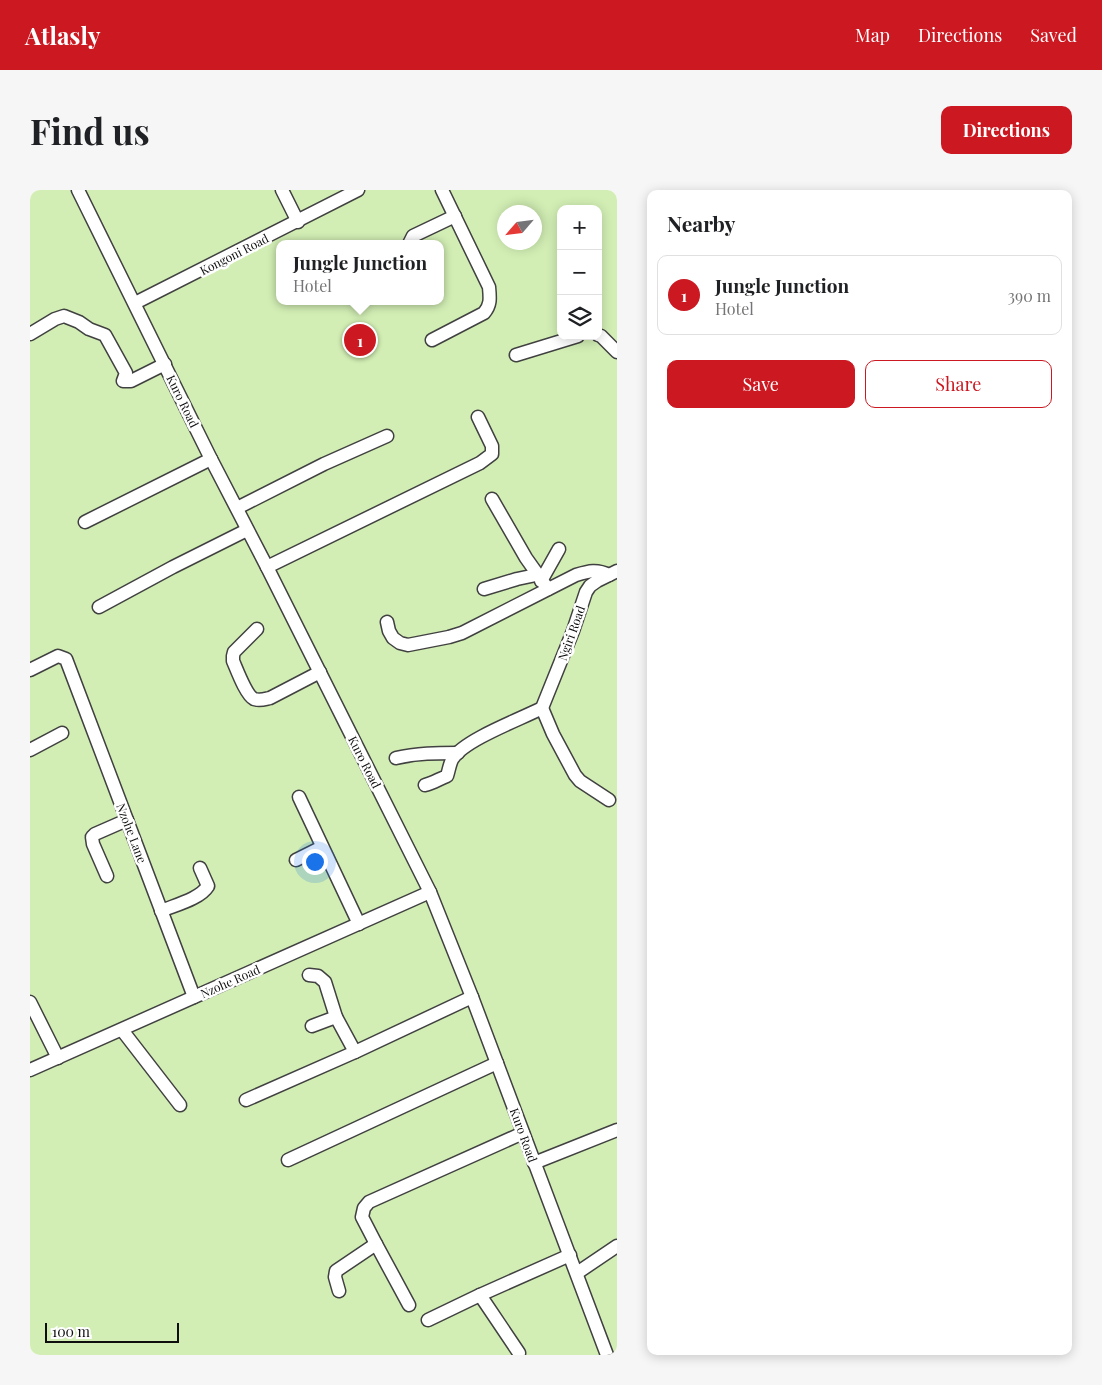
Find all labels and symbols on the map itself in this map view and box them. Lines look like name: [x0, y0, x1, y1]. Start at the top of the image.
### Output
north arrow: [497, 205, 542, 250]
street label: Kongoni Road: [197, 230, 271, 278]
pin: 1: [344, 321, 376, 359]
street label: Kuro Road: [163, 372, 203, 430]
street label: Ngiri Road: [554, 603, 588, 663]
street label: Kuro Road: [345, 733, 385, 791]
street label: Nzohe Lane: [113, 801, 151, 865]
your location: [302, 849, 328, 875]
street label: Nzohe Road: [198, 961, 262, 1001]
street label: Kuro Road: [507, 1106, 541, 1164]
scale bar: [45, 1320, 179, 1343]

